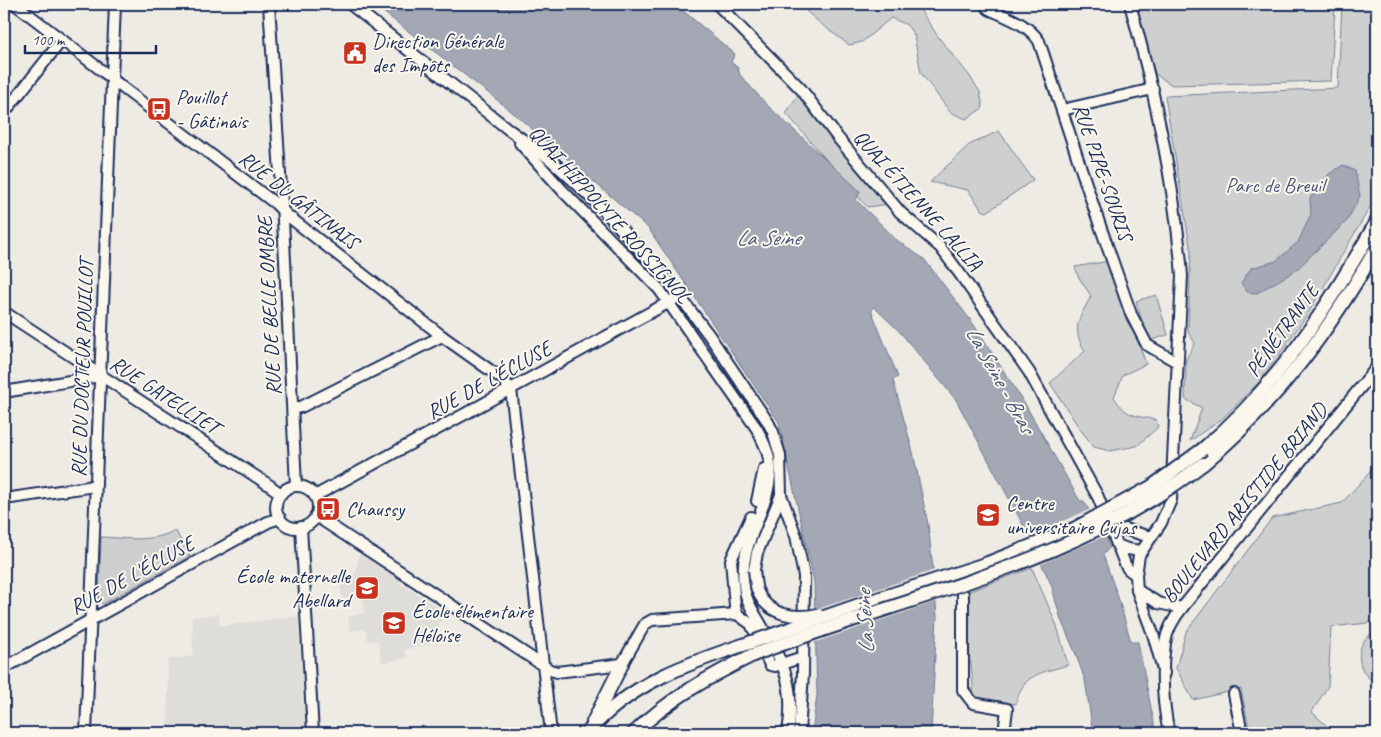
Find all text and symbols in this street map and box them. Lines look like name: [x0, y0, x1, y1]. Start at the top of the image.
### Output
scale bar: [25, 22, 156, 54]
place label: Direction Générale des Impôts: [372, 28, 504, 78]
text: 100 m: [32, 31, 66, 50]
public building icon: Direction Générale des Impôts: [342, 40, 368, 66]
place label: Pouillot - Gâtinais: [176, 84, 249, 134]
bus stop icon: Pouillot - Gâtinais: [146, 96, 172, 122]
street label: RUE PIPE-SOURIS: [1067, 100, 1140, 247]
street label: QUAI HIPPOLYTE ROSSIGNOL: [523, 120, 697, 309]
street label: QUAI ÉTIENNE LALLIA: [848, 124, 988, 276]
street label: RUE DU GÂTINAIS: [234, 145, 366, 257]
park label: Parc de Breuil: [1226, 172, 1328, 198]
street label: RUE DE BELLE OMBRE: [251, 213, 287, 396]
water label: La Seine: [736, 224, 804, 252]
street label: RUE DU DOCTEUR POUILLOT: [65, 254, 99, 478]
street label: PÉNÉTRANTE: [1240, 277, 1326, 381]
water label: La Seine - Bras: [959, 321, 1043, 441]
street label: RUE DE L'ÉCLUSE: [422, 334, 558, 425]
street label: RUE GATELLIET: [105, 350, 229, 443]
street label: BOULEVARD ARISTIDE BRIAND: [1155, 396, 1334, 608]
place label: Centre universitaire Cujas: [1006, 490, 1138, 540]
bus stop icon: Chaussy: [315, 496, 341, 522]
place label: Chaussy: [346, 496, 406, 522]
school or university icon: Centre universitaire Cujas: [975, 502, 1001, 528]
street label: RUE DE L'ÉCLUSE: [65, 529, 201, 620]
place label: École maternelle Abellard: [236, 563, 354, 613]
school or university icon: École maternelle Abellard: [354, 575, 380, 601]
water label: La Seine: [849, 586, 881, 654]
place label: École élémentaire Héloïse: [412, 598, 535, 648]
school or university icon: École élémentaire Héloïse: [381, 610, 407, 636]

